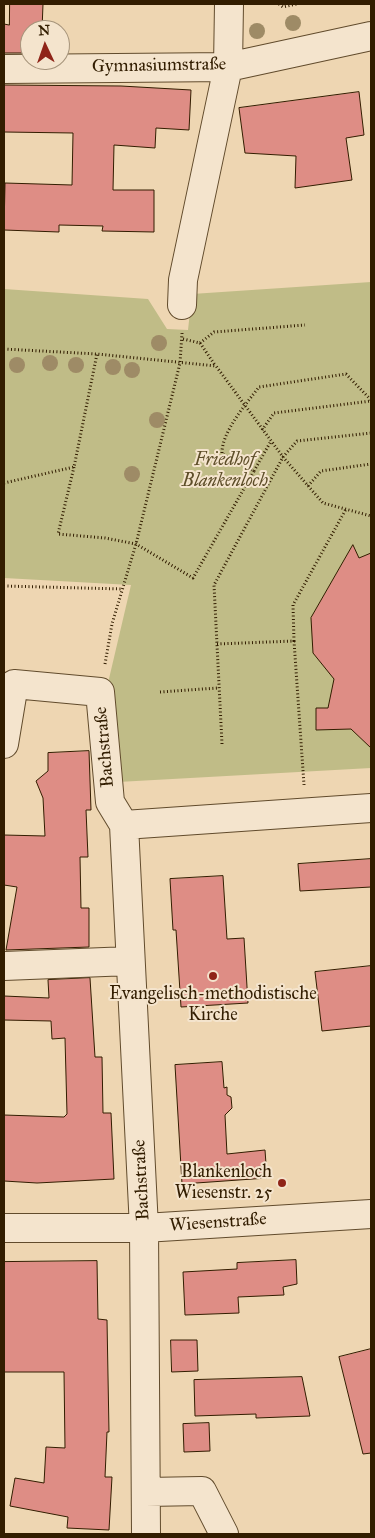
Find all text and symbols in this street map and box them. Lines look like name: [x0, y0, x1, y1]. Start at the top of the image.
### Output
north arrow: [20, 20, 70, 70]
text: N: [38, 22, 51, 39]
street label: Gymnasiumstraße: [92, 54, 226, 78]
park label: Friedhof Blankenloch: [182, 450, 268, 492]
street label: Bachstraße: [91, 706, 119, 788]
marker: Evangelisch-methodistische Kirche: [207, 970, 219, 982]
place label: Evangelisch-methodistische Kirche: [109, 984, 317, 1026]
street label: Bachstraße: [129, 1139, 155, 1221]
place label: Blankenloch Wiesenstr. 25: [175, 1162, 272, 1204]
marker: Blankenloch Wiesenstr. 25: [276, 1177, 288, 1189]
street label: Wiesenstraße: [169, 1209, 267, 1237]

